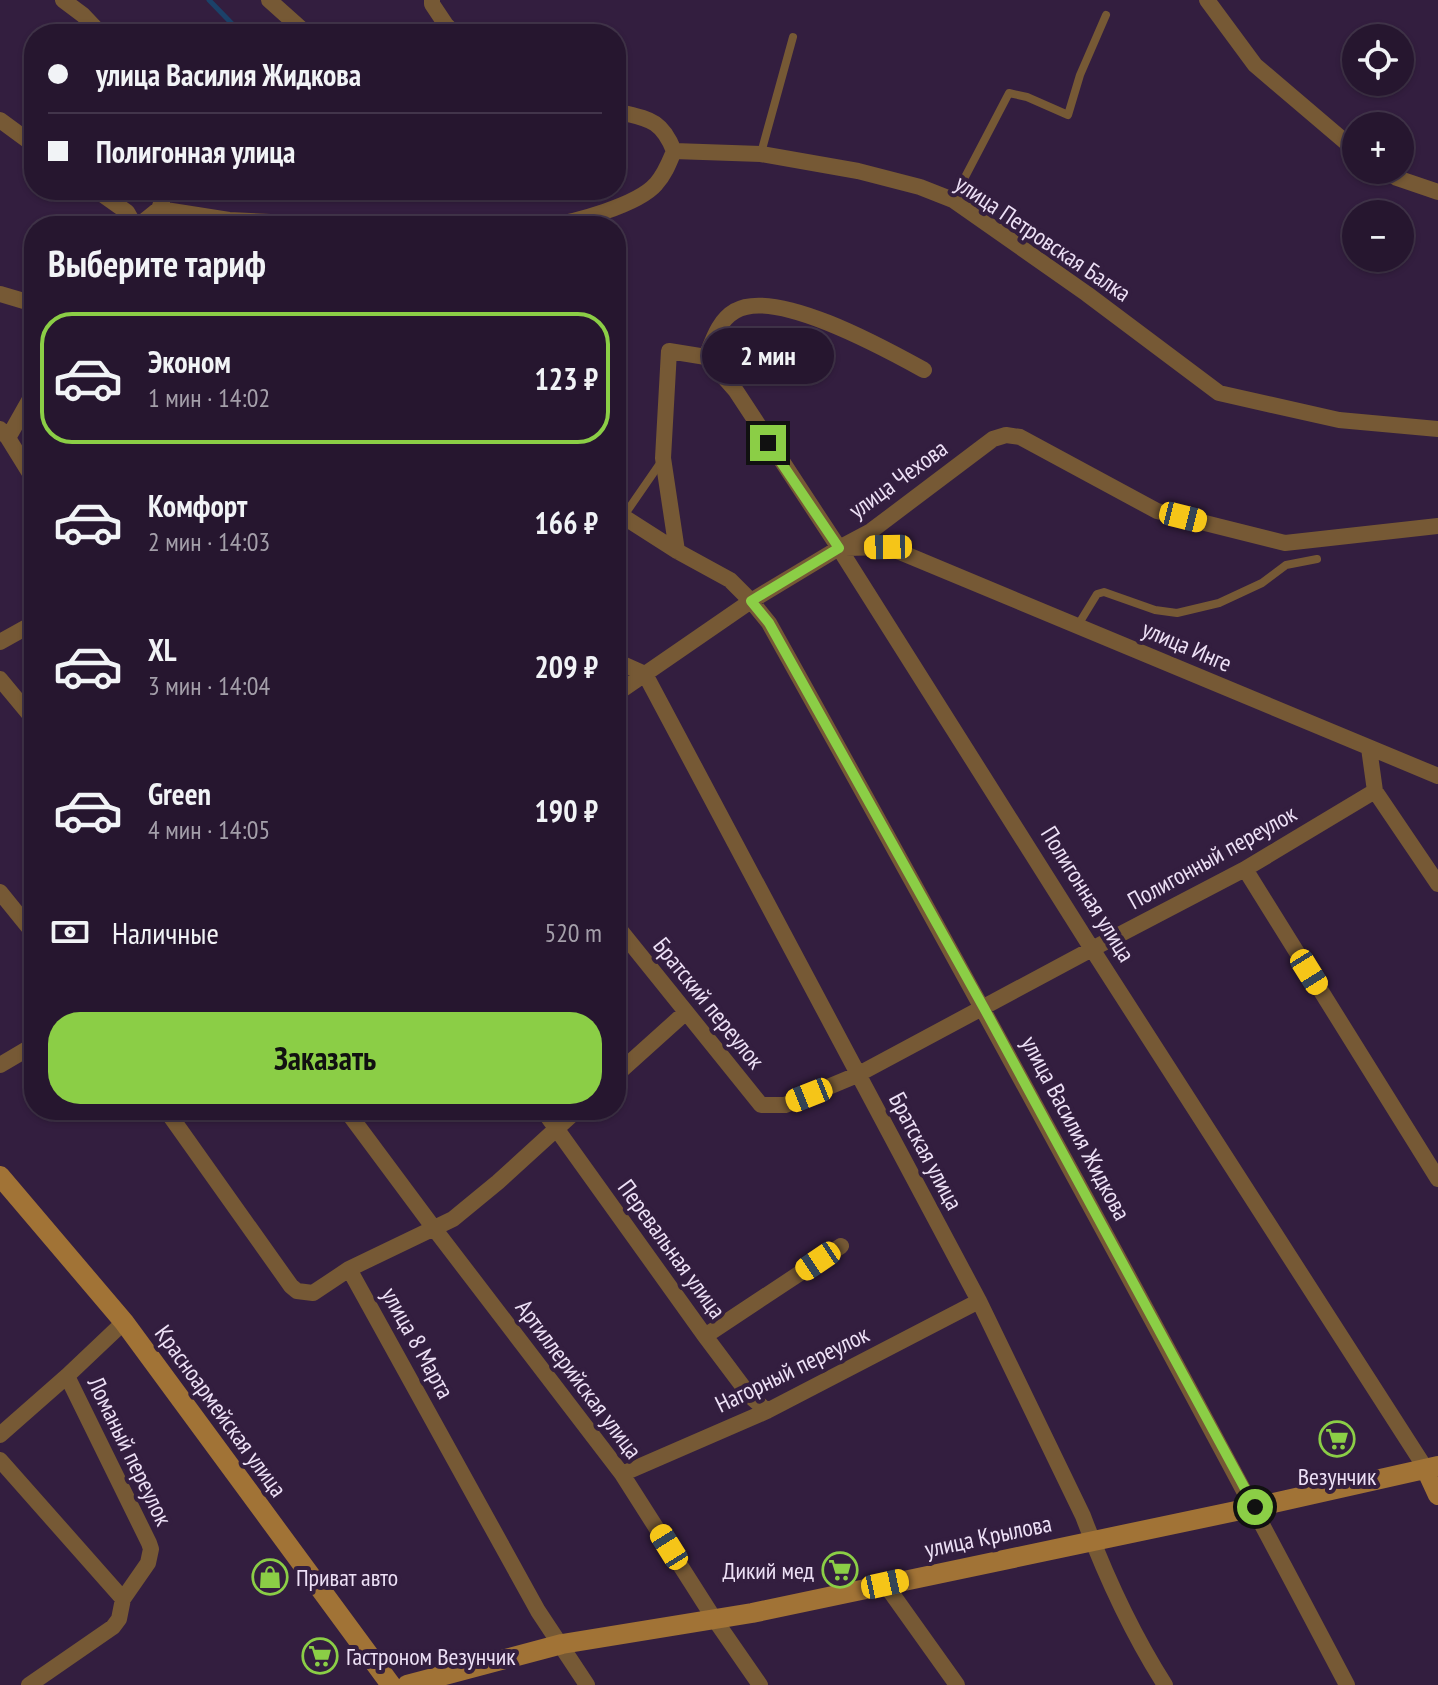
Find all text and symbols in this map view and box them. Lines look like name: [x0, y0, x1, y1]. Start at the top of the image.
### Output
map controls: [1342, 24, 1414, 272]
button: locate: [1342, 24, 1414, 96]
text: улица Василия Жидкова: [96, 55, 361, 94]
button: +: [1342, 112, 1414, 184]
text: Полигонная улица: [96, 132, 295, 171]
street label: улица Петровская Балка: [949, 168, 1137, 308]
button: −: [1342, 200, 1414, 272]
text: Выберите тариф: [48, 240, 266, 287]
callout: 2 мин: [702, 327, 834, 383]
text: 2 мин: [740, 339, 796, 372]
icon: car: [52, 342, 124, 414]
text: Эконом: [148, 342, 231, 381]
text: 123 ₽: [534, 359, 598, 398]
text: 1 мин · 14:02: [148, 381, 270, 414]
route end: [750, 425, 786, 461]
street label: улица Чехова: [843, 433, 953, 525]
icon: car: [52, 486, 124, 558]
text: Комфорт: [148, 486, 247, 525]
car: [1157, 500, 1209, 534]
text: 166 ₽: [534, 503, 598, 542]
text: 2 мин · 14:03: [148, 525, 270, 558]
car: [864, 535, 912, 559]
street label: улица Инге: [1137, 613, 1237, 679]
icon: car: [52, 630, 124, 702]
text: XL: [148, 630, 177, 669]
text: 209 ₽: [534, 647, 598, 686]
text: 3 мин · 14:04: [148, 669, 270, 702]
icon: car: [52, 774, 124, 846]
text: Green: [148, 774, 211, 813]
text: 190 ₽: [534, 791, 598, 830]
street label: Полигонный переулок: [1122, 797, 1302, 916]
text: 4 мин · 14:05: [148, 813, 270, 846]
street label: Полигонная улица: [1034, 820, 1142, 968]
icon: cash: [48, 910, 92, 954]
text: Наличные: [112, 913, 219, 952]
text: 520 m: [544, 916, 602, 949]
street label: Братский переулок: [646, 931, 772, 1076]
car: [1286, 945, 1332, 999]
button: Заказать: [48, 1012, 602, 1104]
street label: улица Василия Жидкова: [1014, 1030, 1138, 1226]
car: [782, 1075, 836, 1115]
street label: Братская улица: [882, 1087, 970, 1215]
street label: Перевальная улица: [611, 1173, 733, 1325]
car: [791, 1238, 845, 1284]
street label: улица 8 Марта: [375, 1282, 461, 1404]
street label: Артиллерийская улица: [509, 1293, 649, 1465]
street label: Нагорный переулок: [710, 1318, 875, 1420]
street label: Красноармейская улица: [148, 1319, 294, 1503]
street label: Ломаный переулок: [80, 1371, 180, 1531]
supermarket icon: Везунчик: [1318, 1420, 1356, 1458]
place label: Везунчик: [1298, 1461, 1377, 1492]
route start: [1237, 1489, 1273, 1525]
street label: улица Крылова: [922, 1507, 1054, 1565]
car: [646, 1520, 692, 1574]
supermarket icon: Дикий мед: [821, 1551, 859, 1589]
place label: Дикий мед: [722, 1555, 814, 1586]
shop icon: Приват авто: [251, 1558, 289, 1596]
place label: Приват авто: [296, 1562, 398, 1593]
car: [859, 1567, 911, 1601]
supermarket icon: Гастроном Везунчик: [301, 1637, 339, 1675]
place label: Гастроном Везунчик: [346, 1641, 516, 1672]

